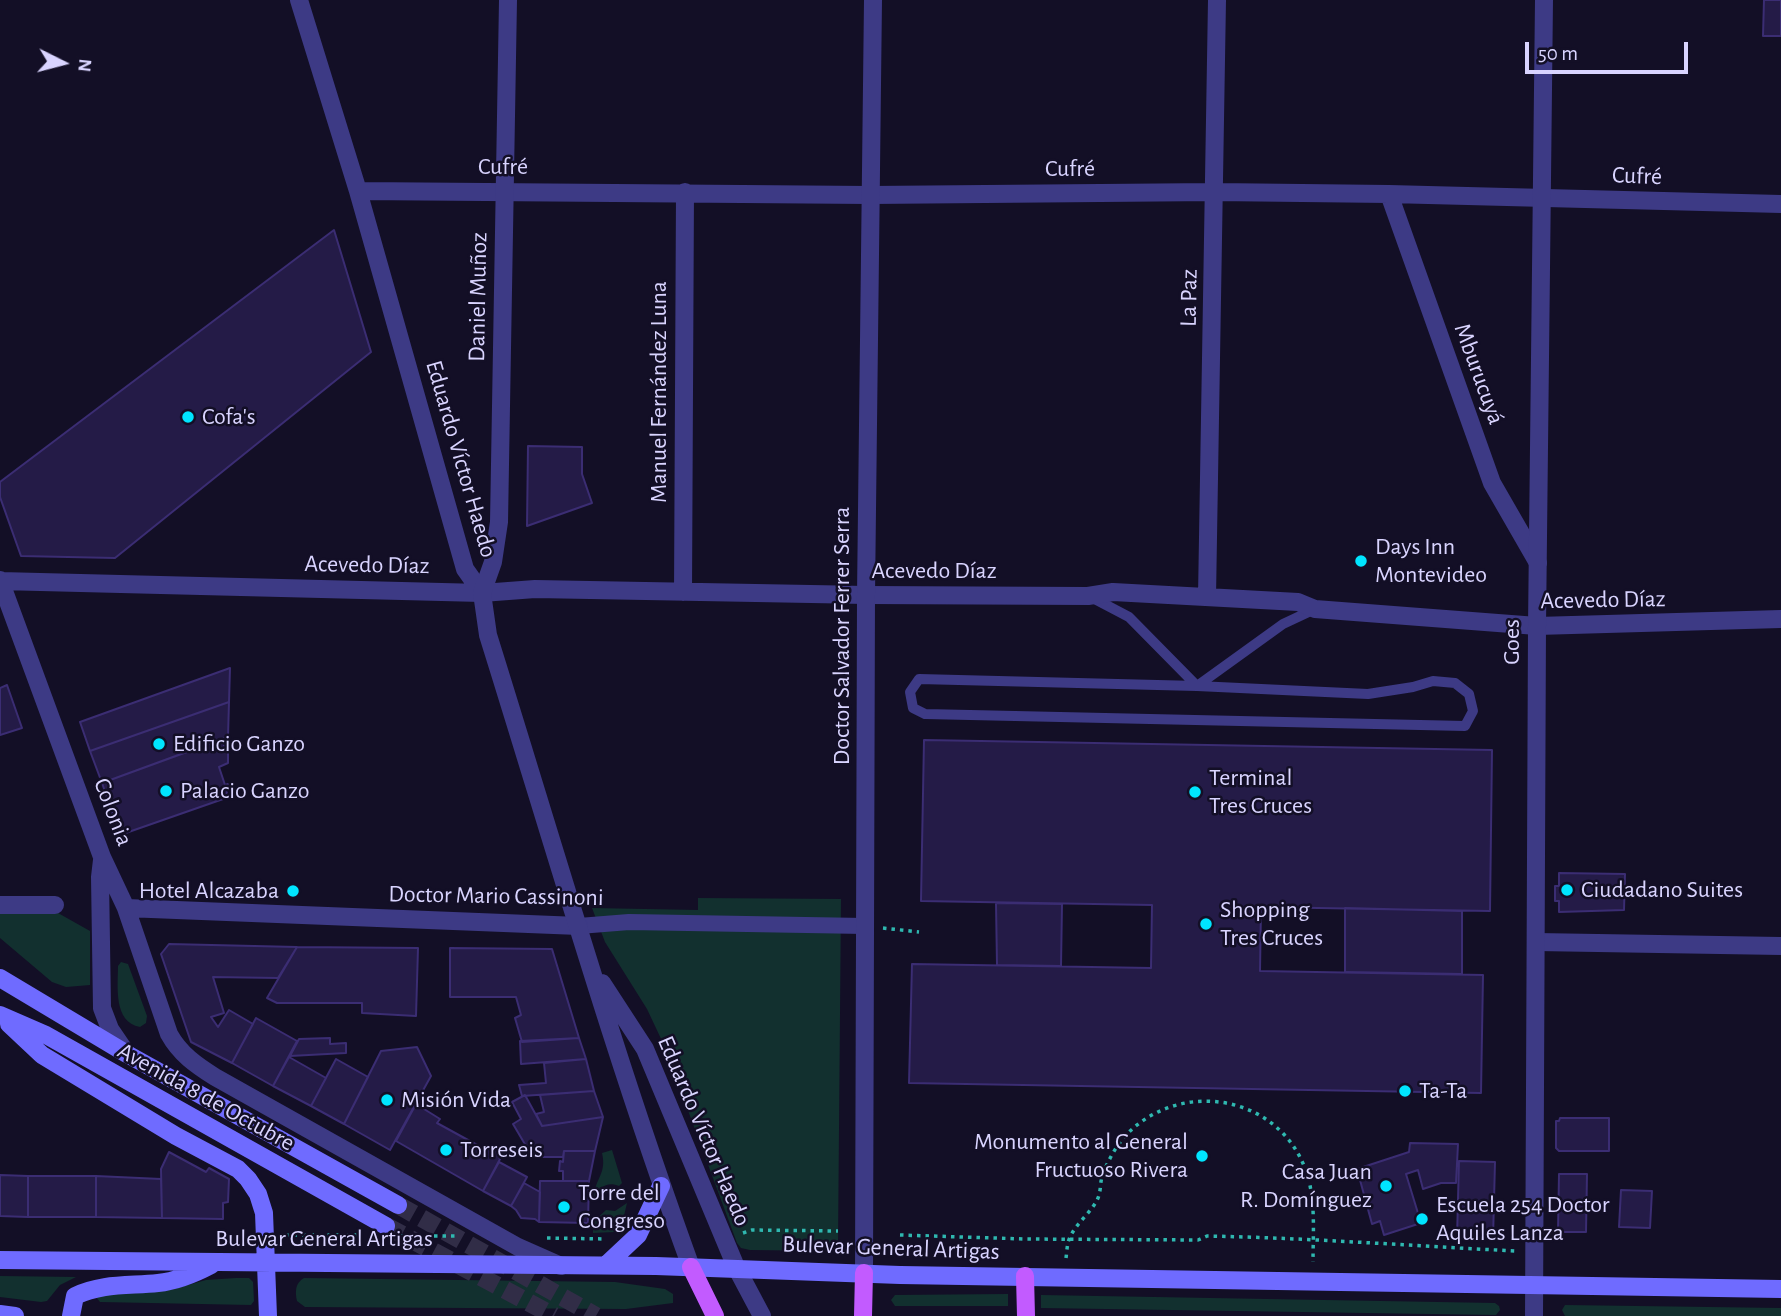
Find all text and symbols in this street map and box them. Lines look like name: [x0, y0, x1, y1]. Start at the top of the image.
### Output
north arrow: [28, 28, 98, 98]
scale bar: [1529, 28, 1692, 72]
text: 50 m: [1538, 43, 1578, 64]
text: N: [74, 58, 95, 73]
street label: Cufré: [478, 153, 528, 181]
street label: Cufré: [1045, 155, 1095, 183]
street label: Cufré: [1611, 161, 1663, 191]
street label: Daniel Muñoz: [462, 232, 494, 362]
street label: La Paz: [1174, 269, 1204, 327]
street label: Manuel Fernández Luna: [645, 281, 673, 503]
street label: Mburucuyá: [1447, 320, 1511, 428]
street label: Eduardo Víctor Haedo: [419, 357, 503, 561]
place label: Cofa's: [202, 403, 256, 431]
marker: Cofa's: [180, 409, 196, 425]
street label: Doctor Salvador Ferrer Serra: [828, 507, 856, 765]
place label: Days Inn Montevideo: [1375, 533, 1487, 589]
street label: Acevedo Díaz: [304, 550, 430, 580]
marker: Days Inn Montevideo: [1353, 553, 1369, 569]
street label: Acevedo Díaz: [871, 557, 997, 585]
street label: Acevedo Díaz: [1540, 585, 1666, 615]
street label: Goes: [1498, 619, 1526, 665]
place label: Edificio Ganzo: [173, 730, 305, 758]
marker: Edificio Ganzo: [151, 736, 167, 752]
place label: Terminal Tres Cruces: [1209, 764, 1312, 820]
street label: Colonia: [87, 774, 139, 850]
place label: Palacio Ganzo: [180, 777, 309, 805]
marker: Palacio Ganzo: [158, 783, 174, 799]
marker: Terminal Tres Cruces: [1187, 784, 1203, 800]
place label: Ciudadano Suites: [1581, 876, 1743, 904]
place label: Hotel Alcazaba: [139, 877, 279, 905]
street label: Doctor Mario Cassinoni: [388, 880, 604, 912]
marker: Ciudadano Suites: [1559, 882, 1575, 898]
marker: Hotel Alcazaba: [285, 883, 301, 899]
place label: Shopping Tres Cruces: [1220, 896, 1323, 952]
marker: Shopping Tres Cruces: [1198, 916, 1214, 932]
street label: Eduardo Víctor Haedo: [651, 1032, 757, 1230]
street label: Avenida 8 de Octubre: [112, 1036, 300, 1158]
place label: Ta-Ta: [1419, 1077, 1467, 1105]
marker: Ta-Ta: [1397, 1083, 1413, 1099]
place label: Misión Vida: [401, 1086, 511, 1114]
marker: Misión Vida: [379, 1092, 395, 1108]
place label: Monumento al General Fructuoso Rivera: [974, 1128, 1188, 1184]
place label: Torreseis: [460, 1136, 543, 1164]
marker: Torreseis: [438, 1142, 454, 1158]
marker: Monumento al General Fructuoso Rivera: [1194, 1148, 1210, 1164]
place label: Casa Juan R. Domínguez: [1240, 1158, 1372, 1214]
marker: Casa Juan R. Domínguez: [1378, 1178, 1394, 1194]
place label: Torre del Congreso: [578, 1179, 665, 1235]
place label: Escuela 254 Doctor Aquiles Lanza: [1436, 1191, 1610, 1247]
marker: Torre del Congreso: [556, 1199, 572, 1215]
marker: Escuela 254 Doctor Aquiles Lanza: [1414, 1211, 1430, 1227]
street label: Bulevar General Artigas: [215, 1225, 433, 1253]
street label: Bulevar General Artigas: [782, 1230, 1000, 1266]

